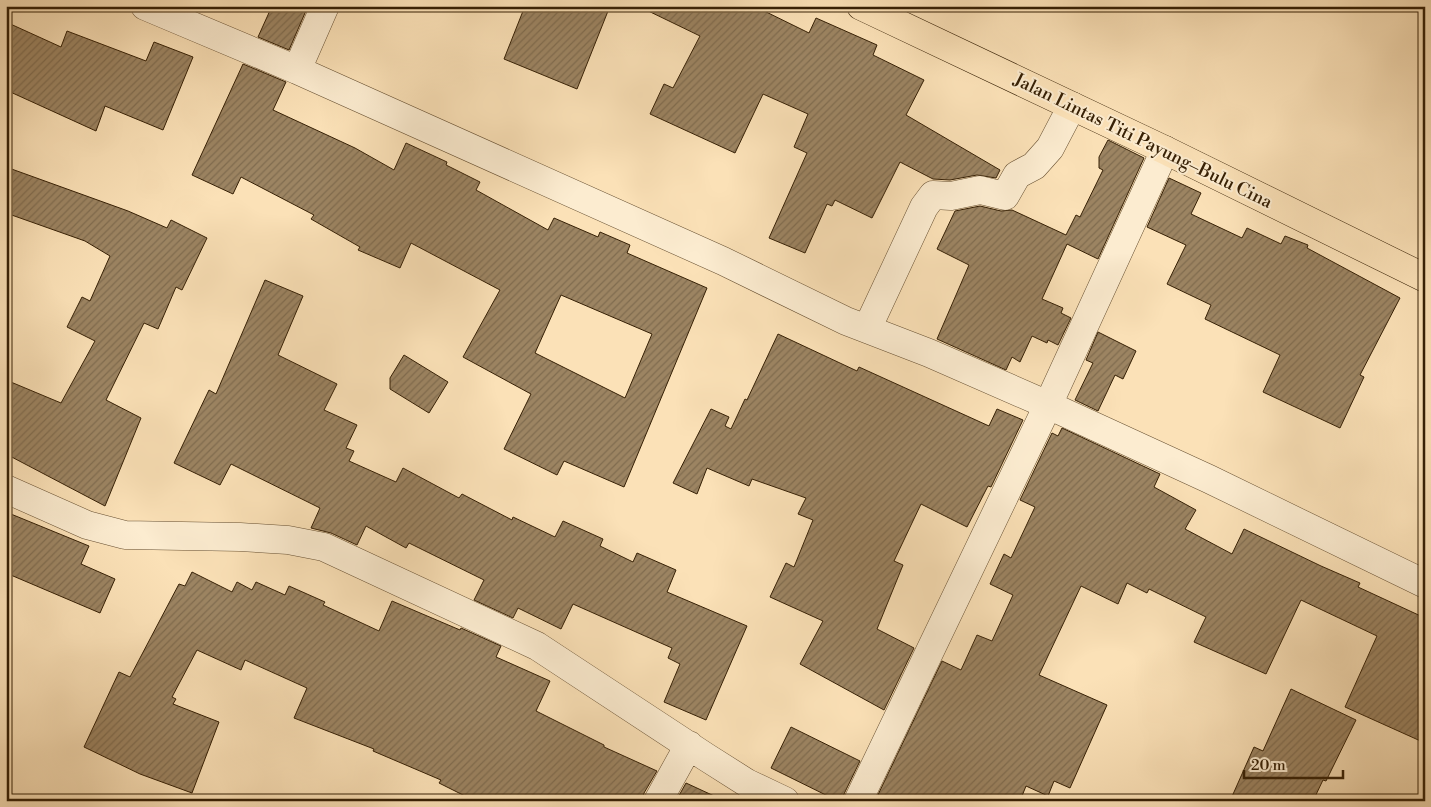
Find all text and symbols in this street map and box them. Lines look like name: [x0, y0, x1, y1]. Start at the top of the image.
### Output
street label: Jalan Lintas Titi Payung–Bulu Cina: [1009, 68, 1277, 214]
scale bar: [1244, 747, 1342, 779]
text: 20 m: [1251, 756, 1286, 775]

